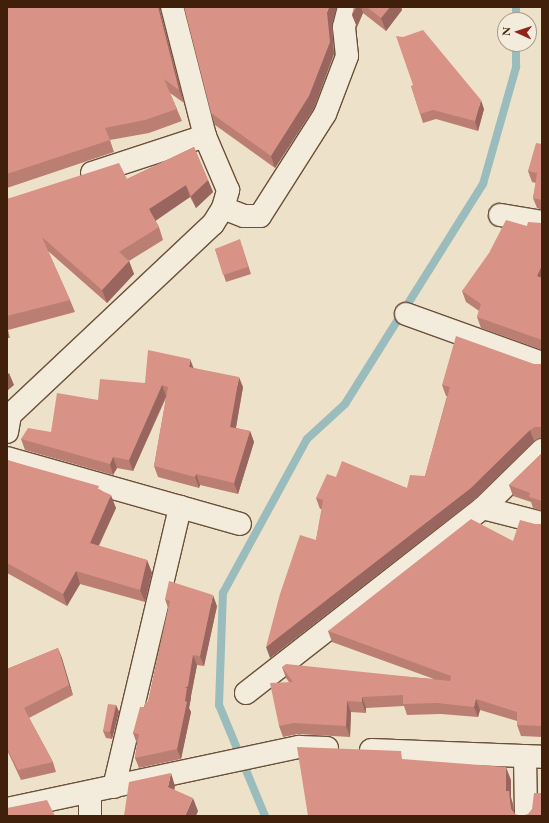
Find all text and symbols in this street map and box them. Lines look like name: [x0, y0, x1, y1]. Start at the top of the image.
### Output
north arrow: [497, 12, 537, 52]
text: N: [499, 27, 513, 36]

